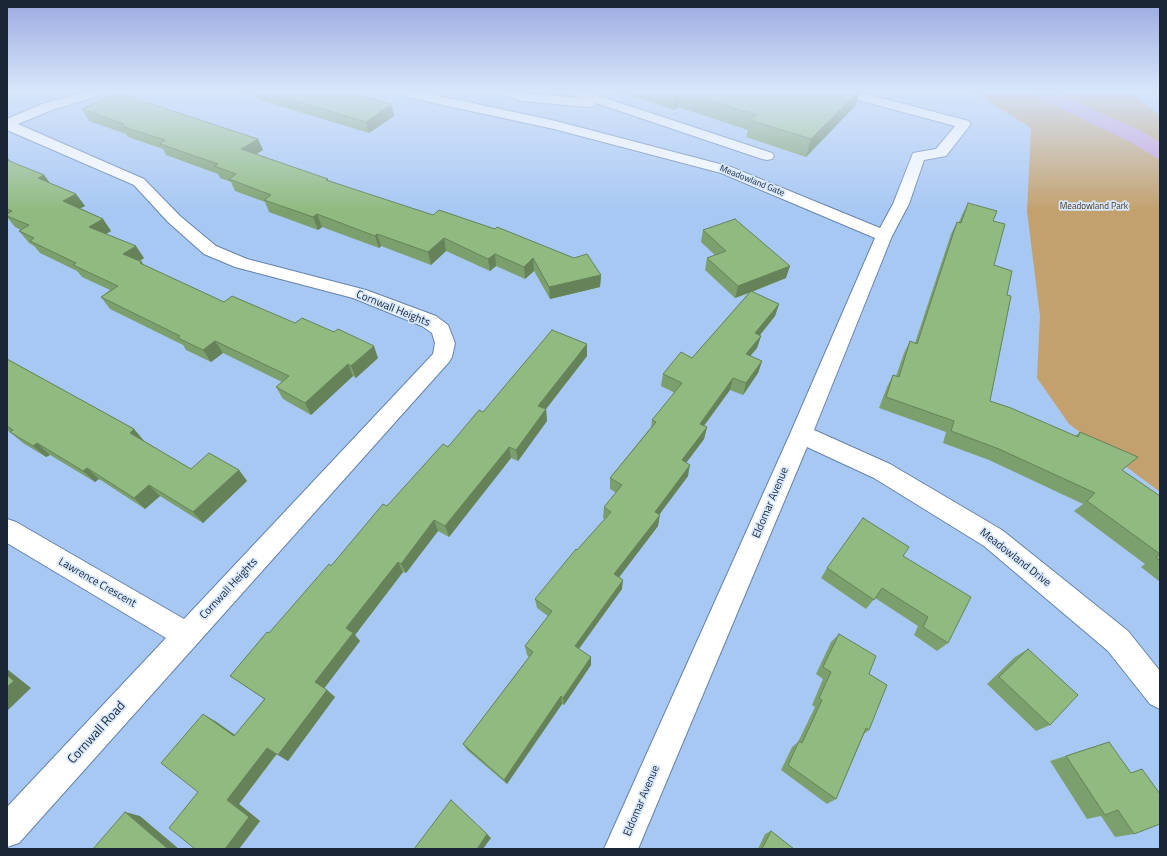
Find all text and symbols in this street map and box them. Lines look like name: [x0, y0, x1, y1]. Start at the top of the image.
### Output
street label: Meadowland Gate: [718, 163, 786, 199]
park label: Meadowland Park: [1060, 202, 1128, 212]
street label: Cornwall Heights: [354, 288, 432, 330]
street label: Eldomar Avenue: [750, 466, 792, 540]
street label: Meadowland Drive: [977, 526, 1053, 590]
street label: Lawrence Crescent: [56, 555, 138, 611]
street label: Cornwall Heights: [197, 556, 261, 622]
street label: Cornwall Road: [65, 699, 129, 767]
street label: Eldomar Avenue: [621, 764, 663, 838]

